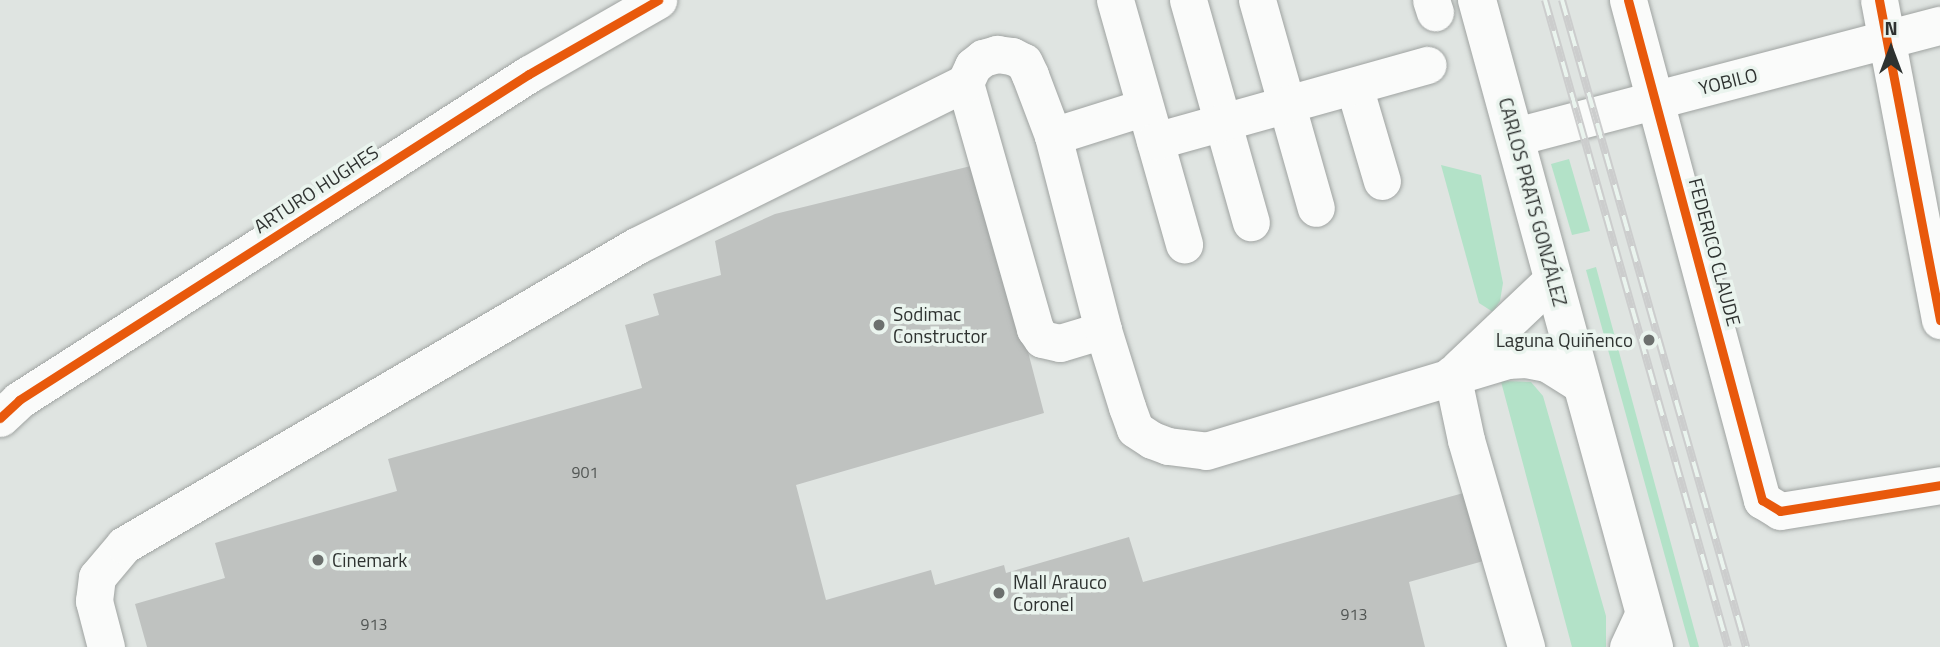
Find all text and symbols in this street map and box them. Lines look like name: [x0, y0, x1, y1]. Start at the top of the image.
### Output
text: N: [1884, 13, 1898, 42]
north arrow: [1856, 14, 1926, 84]
street label: YOBILO: [1696, 63, 1760, 99]
street label: CARLOS PRATS GONZÁLEZ: [1494, 95, 1572, 309]
street label: ARTURO HUGHES: [249, 140, 383, 238]
street label: FEDERICO CLAUDE: [1684, 176, 1746, 328]
place label: Sodimac Constructor: [893, 303, 987, 347]
marker: Sodimac Constructor: [871, 317, 887, 333]
place label: Laguna Quiñenco: [1496, 329, 1633, 351]
marker: Laguna Quiñenco: [1639, 330, 1659, 350]
house number: 901: [572, 462, 598, 482]
place label: Cinemark: [332, 549, 407, 571]
marker: Cinemark: [310, 552, 326, 568]
place label: Mall Arauco Coronel: [1013, 571, 1107, 615]
marker: Mall Arauco Coronel: [991, 585, 1007, 601]
house number: 913: [1341, 604, 1367, 624]
house number: 913: [361, 614, 387, 634]

